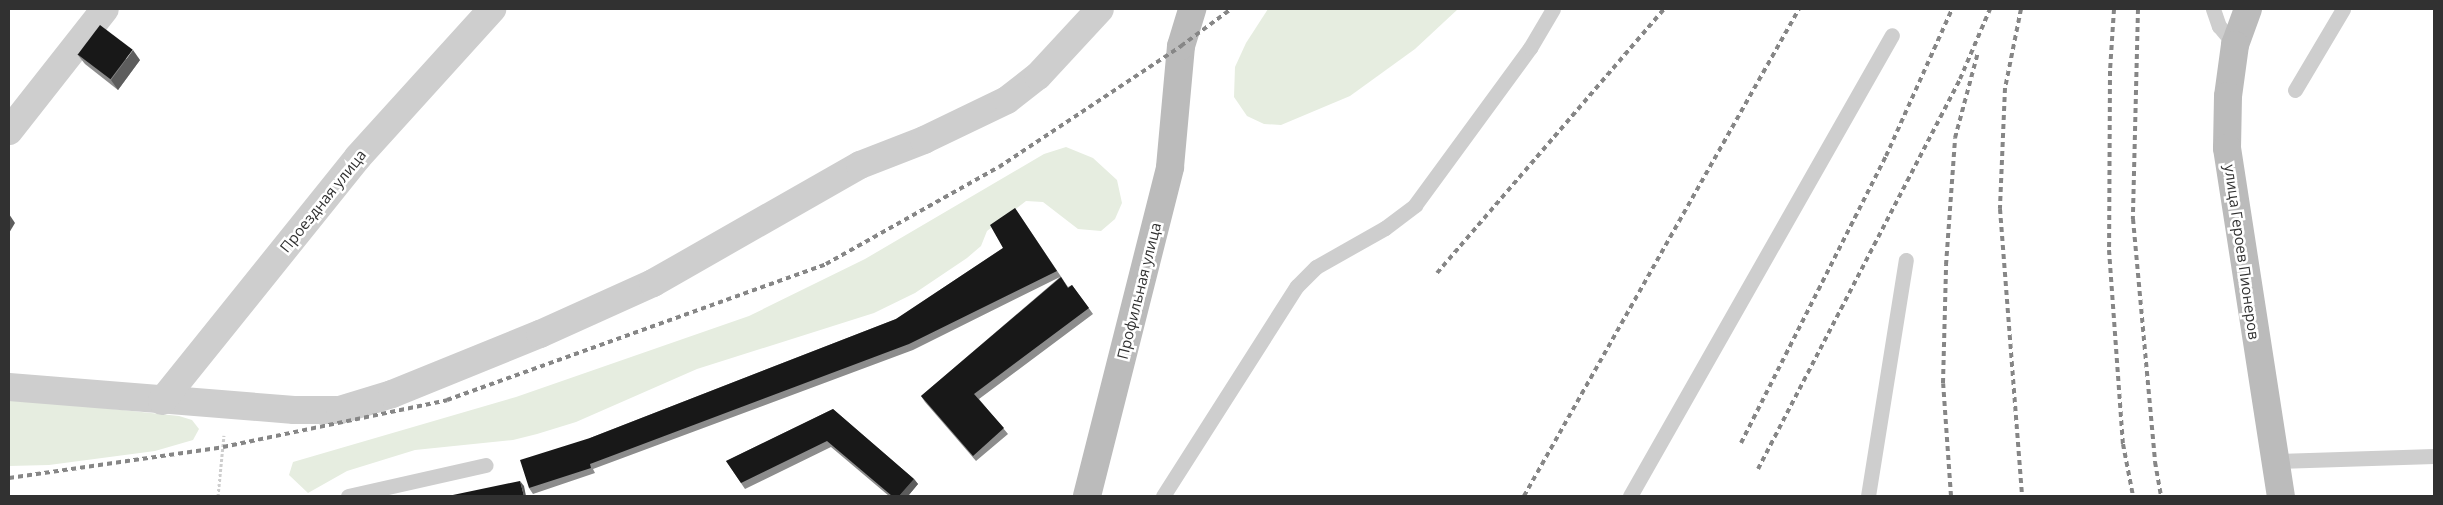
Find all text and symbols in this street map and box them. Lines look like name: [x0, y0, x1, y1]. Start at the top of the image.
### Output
street label: Проездная улица: [276, 146, 370, 256]
street label: улица Героев Пионеров: [2221, 163, 2263, 341]
street label: Профильная улица: [1113, 221, 1165, 361]

